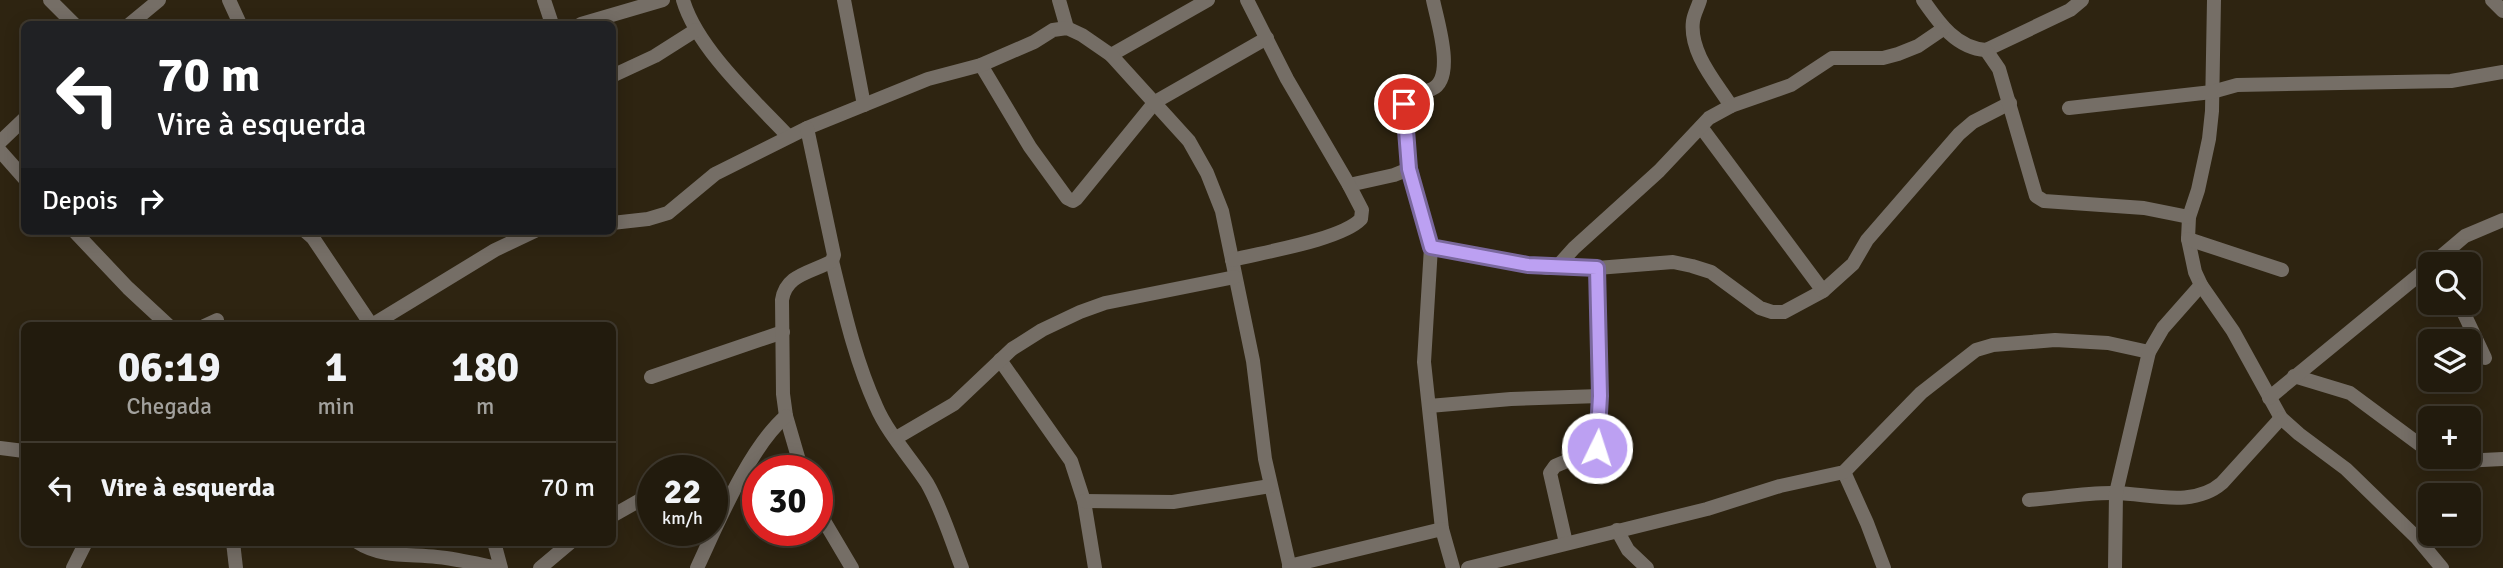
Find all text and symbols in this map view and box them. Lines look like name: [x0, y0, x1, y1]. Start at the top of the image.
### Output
text: 70 m: [157, 45, 260, 105]
icon: left: [42, 49, 133, 140]
pin: [1374, 74, 1434, 134]
icon: arrive: [1385, 85, 1423, 123]
text: Vire à esquerda: [157, 105, 367, 144]
icon: right: [132, 182, 170, 220]
text: Depois: [42, 185, 118, 217]
map controls: [2418, 252, 2481, 546]
button: search: [2418, 252, 2481, 315]
button: layers: [2418, 329, 2481, 392]
text: 06:19: [118, 342, 221, 393]
text: 1: [325, 342, 347, 393]
text: 180: [451, 342, 519, 393]
text: Chegada: [126, 392, 212, 421]
text: min: [317, 392, 355, 421]
text: m: [476, 392, 494, 421]
button: +: [2418, 406, 2481, 469]
position arrow: [1560, 411, 1634, 485]
speed limit sign: 30: [742, 455, 833, 546]
icon: left: [42, 469, 80, 507]
text: 22: [664, 470, 701, 513]
text: Vire à esquerda: [101, 472, 275, 504]
text: 70 m: [540, 472, 595, 504]
button: −: [2418, 483, 2481, 546]
text: km/h: [662, 507, 703, 529]

